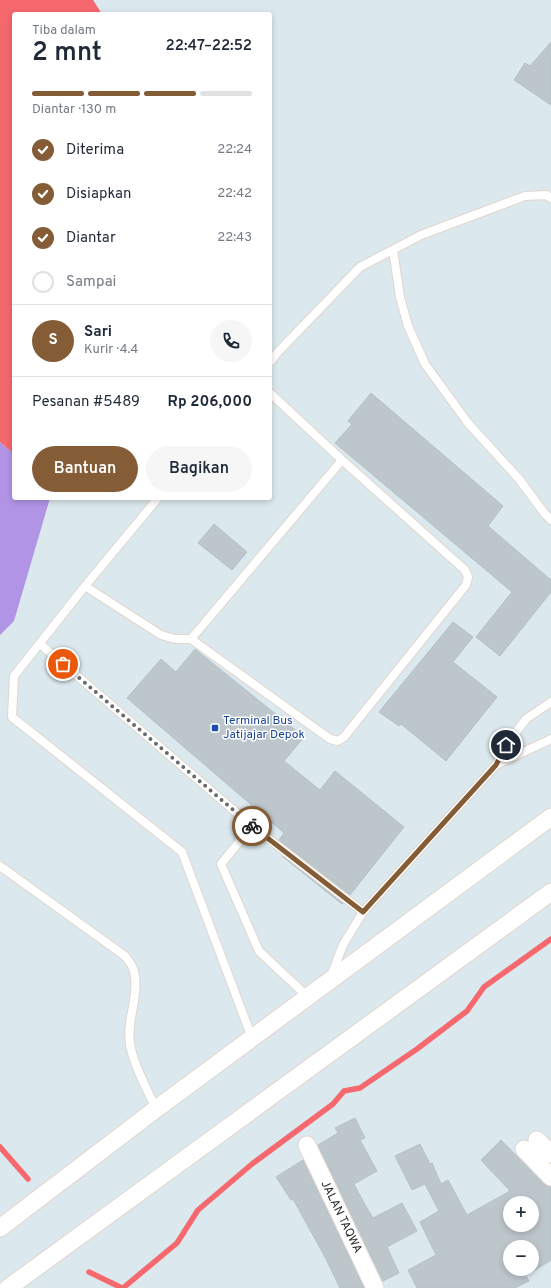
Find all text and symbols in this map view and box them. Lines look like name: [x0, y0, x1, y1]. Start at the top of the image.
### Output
text: Tiba dalam: [32, 23, 96, 39]
text: 2 mnt: [32, 37, 102, 70]
text: 22:47–22:52: [166, 37, 252, 56]
text: Diantar · 130 m: [32, 102, 116, 118]
icon: check: [32, 139, 54, 161]
text: Diterima: [66, 141, 124, 160]
text: 22:24: [217, 142, 252, 158]
icon: check: [32, 183, 54, 205]
text: Disiapkan: [66, 185, 132, 204]
text: 22:42: [217, 186, 252, 202]
icon: check: [32, 227, 54, 249]
text: Diantar: [66, 229, 116, 248]
text: 22:43: [217, 230, 252, 246]
text: Sampai: [66, 273, 116, 292]
button: phone: [210, 320, 252, 362]
text: Sari: [84, 323, 112, 342]
text: S: [48, 331, 58, 350]
text: Kurir · 4.4: [84, 342, 138, 358]
text: Pesanan #5489: [32, 393, 140, 412]
text: Rp 206,000: [168, 393, 252, 412]
button: Bantuan: [32, 446, 138, 492]
button: Bagikan: [146, 446, 252, 492]
pin: [46, 647, 80, 681]
icon: bag: [52, 653, 74, 675]
place label: Terminal Bus Jatijajar Depok: [223, 713, 305, 743]
marker: Terminal Bus Jatijajar Depok: [210, 723, 220, 733]
pin: [489, 728, 523, 762]
icon: home: [495, 734, 517, 756]
courier: [232, 806, 272, 846]
icon: bike: [241, 815, 263, 837]
street label: JALAN TAQWA: [316, 1178, 366, 1256]
map controls: [503, 1196, 539, 1276]
button: +: [503, 1196, 539, 1232]
button: −: [503, 1240, 539, 1276]

